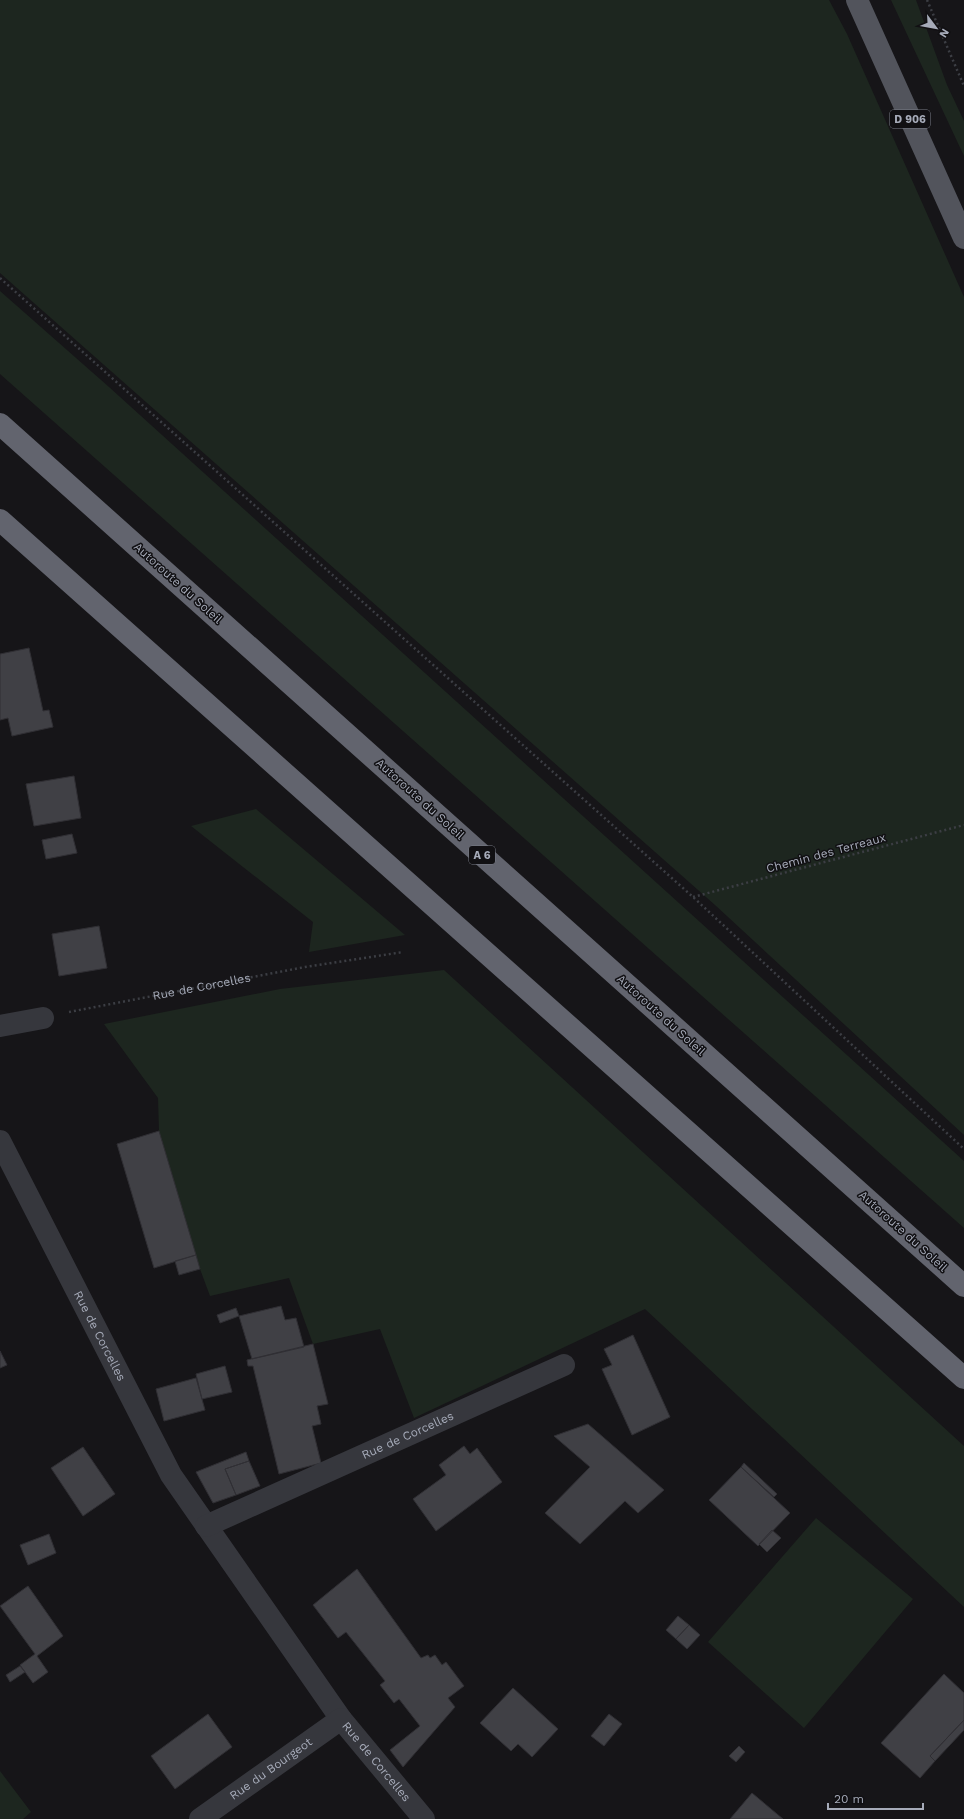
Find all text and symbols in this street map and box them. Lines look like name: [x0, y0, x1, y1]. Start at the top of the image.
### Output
north arrow: [916, 8, 956, 48]
text: N: [936, 26, 952, 40]
road number: D 906: [890, 110, 930, 128]
street label: Autoroute du Soleil: [131, 540, 225, 627]
street label: Autoroute du Soleil: [373, 756, 467, 843]
street label: Chemin des Terreaux: [765, 830, 887, 876]
road number: A 6: [469, 846, 495, 864]
street label: Rue de Corcelles: [152, 971, 252, 1003]
street label: Autoroute du Soleil: [614, 972, 708, 1059]
street label: Autoroute du Soleil: [856, 1188, 950, 1275]
street label: Rue de Corcelles: [71, 1289, 129, 1383]
street label: Rue de Corcelles: [359, 1409, 456, 1462]
street label: Rue de Corcelles: [339, 1719, 413, 1804]
street label: Rue du Bourgeot: [227, 1735, 315, 1803]
scale bar: [828, 1785, 923, 1811]
text: 20 m: [834, 1792, 864, 1806]

